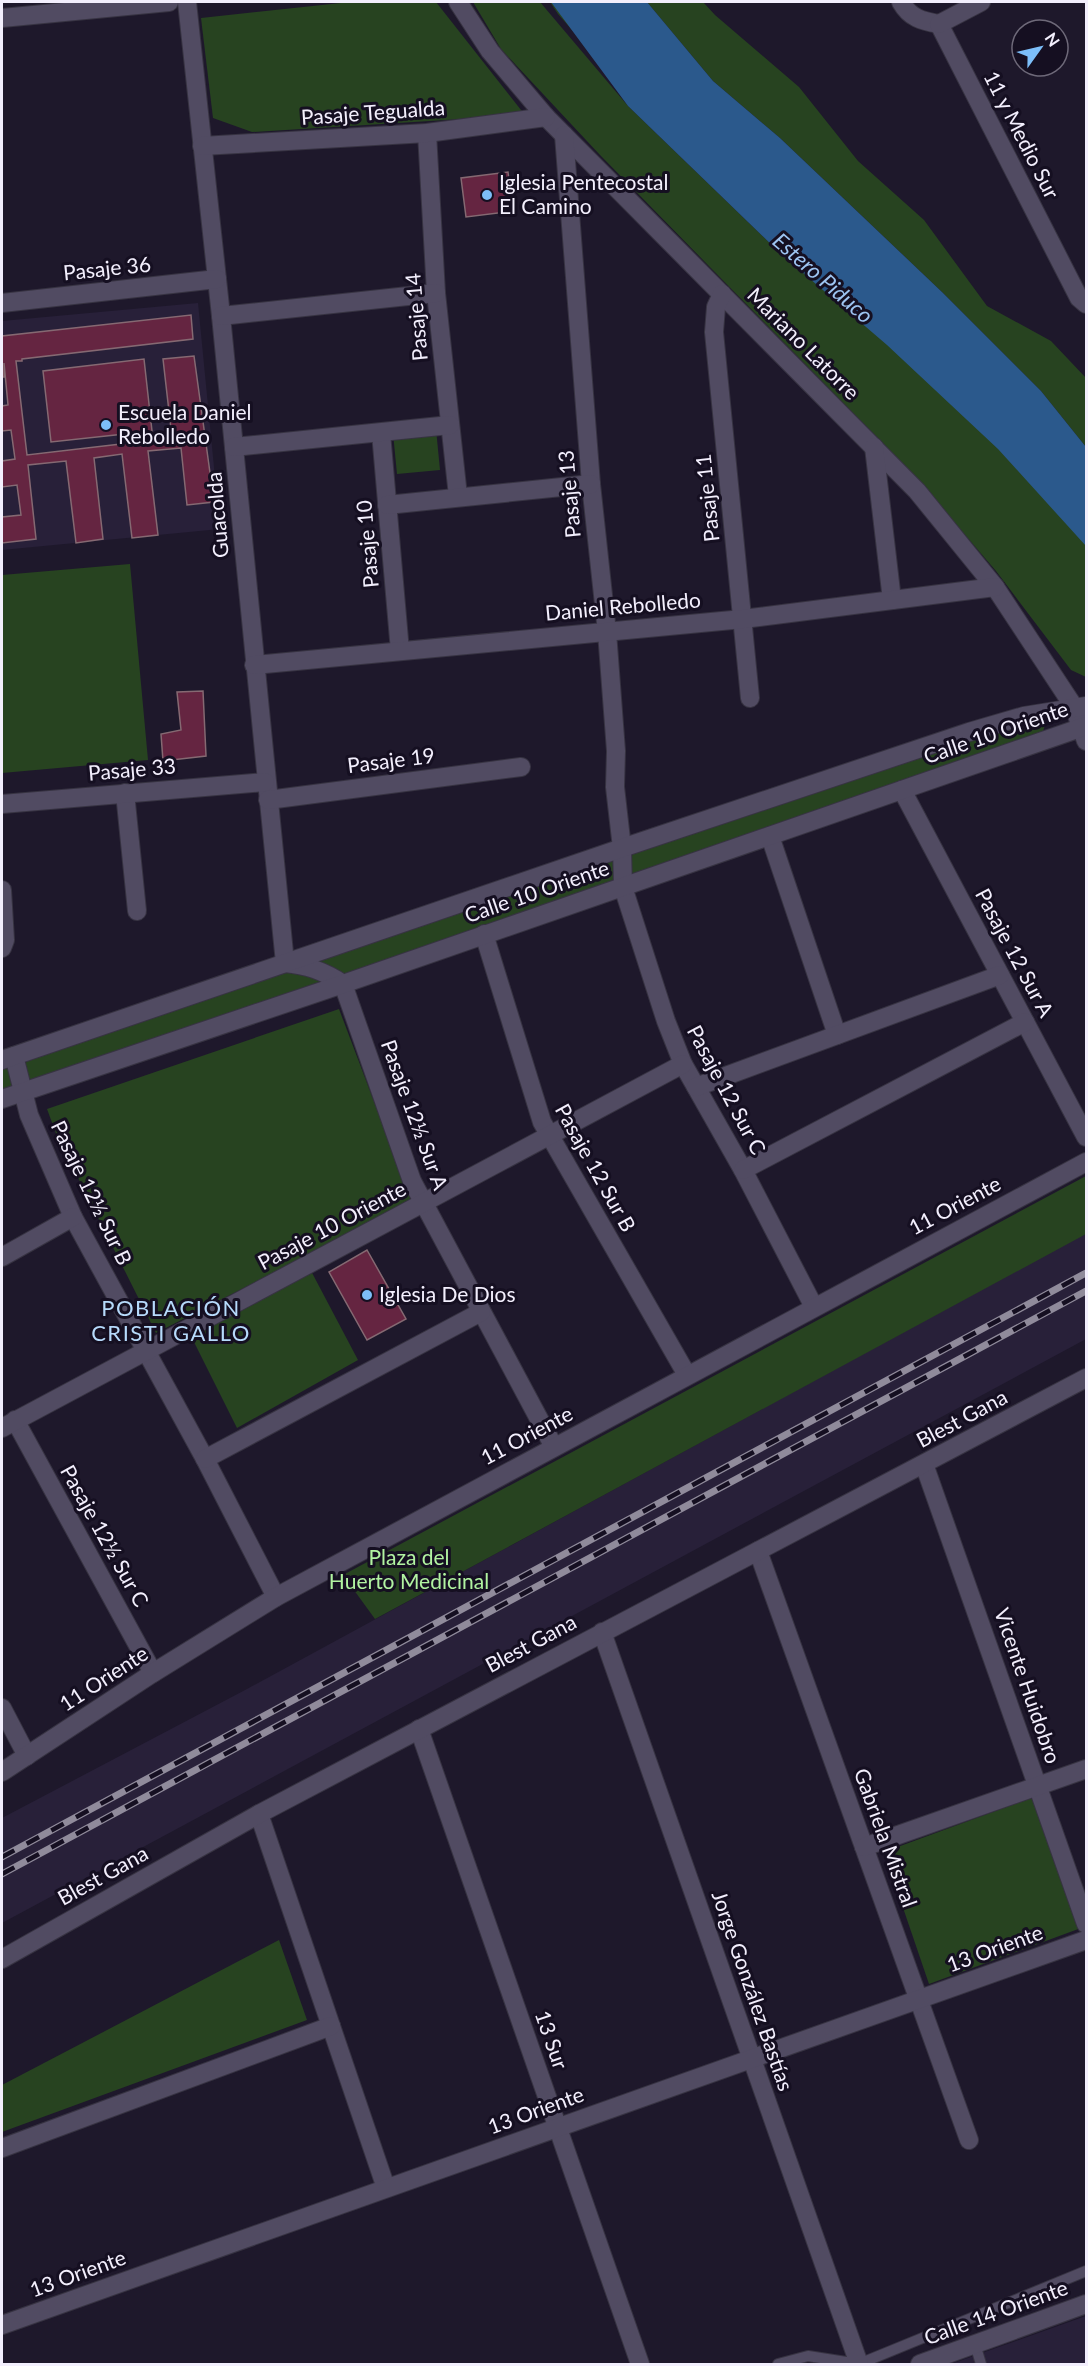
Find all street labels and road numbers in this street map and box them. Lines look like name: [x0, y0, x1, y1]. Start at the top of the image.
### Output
street label: 11 y Medio Sur: [979, 66, 1065, 203]
street label: Pasaje Tegualda: [300, 94, 446, 129]
street label: Pasaje 36: [62, 250, 152, 285]
street label: Pasaje 14: [399, 272, 432, 362]
street label: Mariano Latorre: [743, 282, 865, 404]
street label: Pasaje 13: [552, 449, 585, 539]
street label: Pasaje 11: [689, 453, 724, 543]
street label: Guacolda: [200, 471, 233, 559]
street label: Pasaje 10: [350, 499, 383, 589]
street label: Daniel Rebolledo: [544, 586, 702, 625]
street label: Calle 10 Oriente: [920, 695, 1071, 768]
street label: Pasaje 19: [346, 742, 436, 777]
street label: Pasaje 33: [87, 752, 177, 785]
street label: Calle 10 Oriente: [461, 854, 612, 927]
street label: Pasaje 12 Sur A: [971, 884, 1060, 1022]
street label: Pasaje 12 Sur C: [683, 1020, 772, 1158]
street label: Pasaje 12½ Sur A: [377, 1036, 454, 1194]
street label: Pasaje 12 Sur B: [551, 1099, 642, 1236]
street label: Pasaje 12½ Sur B: [47, 1116, 138, 1269]
street label: 11 Oriente: [904, 1170, 1004, 1239]
street label: Pasaje 10 Oriente: [253, 1175, 410, 1274]
street label: Blest Gana: [912, 1383, 1011, 1452]
street label: 11 Oriente: [476, 1400, 576, 1469]
street label: Pasaje 12½ Sur C: [56, 1460, 155, 1611]
street label: Vicente Huidobro: [990, 1604, 1067, 1767]
street label: Blest Gana: [481, 1608, 580, 1677]
street label: 11 Oriente: [54, 1640, 152, 1716]
street label: Gabriela Mistral: [850, 1765, 923, 1910]
street label: Blest Gana: [53, 1840, 152, 1910]
street label: Jorge González Bastías: [707, 1887, 799, 2094]
street label: 13 Oriente: [943, 1919, 1046, 1976]
street label: 13 Sur: [531, 2007, 574, 2072]
street label: 13 Oriente: [484, 2081, 587, 2138]
street label: 13 Oriente: [26, 2244, 129, 2301]
street label: Calle 14 Oriente: [920, 2274, 1071, 2349]

